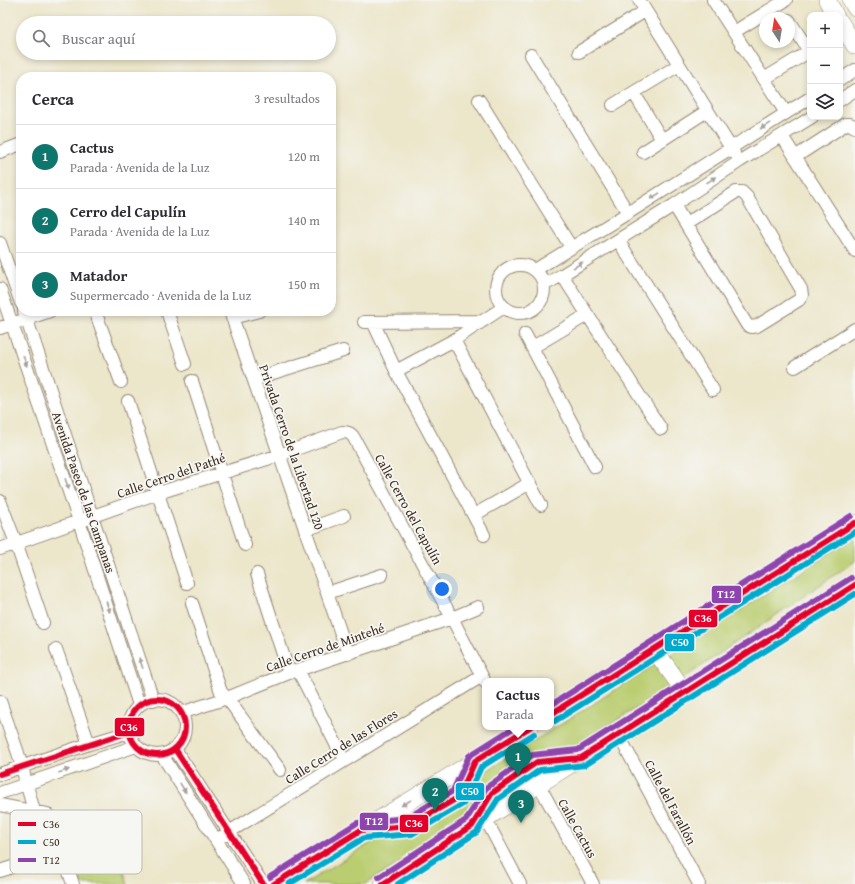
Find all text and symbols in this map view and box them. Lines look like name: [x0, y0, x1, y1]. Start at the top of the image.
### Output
north arrow: [759, 12, 795, 48]
map controls: [807, 12, 843, 120]
button: +: [807, 12, 843, 48]
search box: [16, 16, 336, 60]
icon: search: [30, 27, 52, 49]
text: Buscar aquí: [62, 28, 135, 49]
button: −: [807, 48, 843, 84]
button: layers: [807, 84, 843, 120]
text: Cerca: [32, 86, 74, 111]
text: 3 resultados: [254, 89, 320, 108]
one-way arrow: [759, 123, 771, 130]
text: Cactus: [70, 137, 114, 158]
text: 1: [42, 147, 48, 166]
text: 120 m: [288, 147, 320, 166]
text: Parada · Avenida de la Luz: [70, 158, 210, 177]
one-way arrow: [706, 176, 716, 184]
one-way arrow: [650, 192, 660, 200]
text: Cerro del Capulín: [70, 201, 186, 222]
text: 2: [42, 211, 48, 230]
text: 140 m: [288, 211, 320, 230]
text: Parada · Avenida de la Luz: [70, 222, 210, 241]
one-way arrow: [572, 262, 584, 269]
text: Matador: [70, 265, 127, 286]
text: 3: [42, 275, 48, 294]
text: 150 m: [288, 275, 320, 294]
text: Supermercado · Avenida de la Luz: [70, 286, 251, 305]
one-way arrow: [22, 355, 28, 367]
street label: Privada Cerro de la Libertad 120: [254, 362, 329, 532]
street label: Avenida Paseo de las Campanas: [47, 409, 120, 575]
street label: Calle Cerro del Pathé: [114, 448, 228, 503]
street label: Calle Cerro del Capulín: [370, 450, 447, 569]
one-way arrow: [64, 478, 70, 490]
your location: [432, 579, 452, 599]
line badge: T12: [711, 585, 742, 604]
text: T12: [717, 586, 735, 602]
one-way arrow: [105, 602, 111, 614]
line badge: C36: [688, 609, 718, 628]
text: C36: [694, 610, 712, 626]
street label: Calle Cerro de Mintehé: [263, 618, 387, 677]
line badge: C50: [664, 633, 695, 652]
text: C50: [671, 634, 689, 650]
one-way arrow: [138, 656, 144, 668]
popup: [482, 678, 554, 730]
text: Cactus: [496, 684, 540, 705]
street label: Calle Cerro de las Flores: [281, 704, 401, 789]
text: Parada: [496, 705, 534, 724]
line badge: C36: [114, 717, 145, 737]
text: C36: [120, 719, 138, 735]
pin: 1: [505, 743, 531, 776]
street label: Calle del Farallón: [640, 756, 701, 849]
one-way arrow: [58, 768, 70, 774]
pin: 2: [422, 778, 448, 811]
line badge: C50: [455, 782, 485, 801]
one-way arrow: [179, 783, 187, 793]
text: C50: [461, 783, 479, 799]
pin: 3: [508, 790, 534, 823]
street label: Calle Cactus: [553, 795, 602, 861]
one-way arrow: [401, 799, 411, 807]
legend: [10, 810, 142, 874]
line badge: T12: [359, 812, 389, 831]
text: T12: [365, 813, 383, 829]
line badge: C36: [399, 814, 429, 833]
text: C36: [405, 815, 423, 831]
text: C36: [43, 816, 60, 832]
text: C50: [43, 834, 60, 850]
text: T12: [43, 852, 60, 868]

